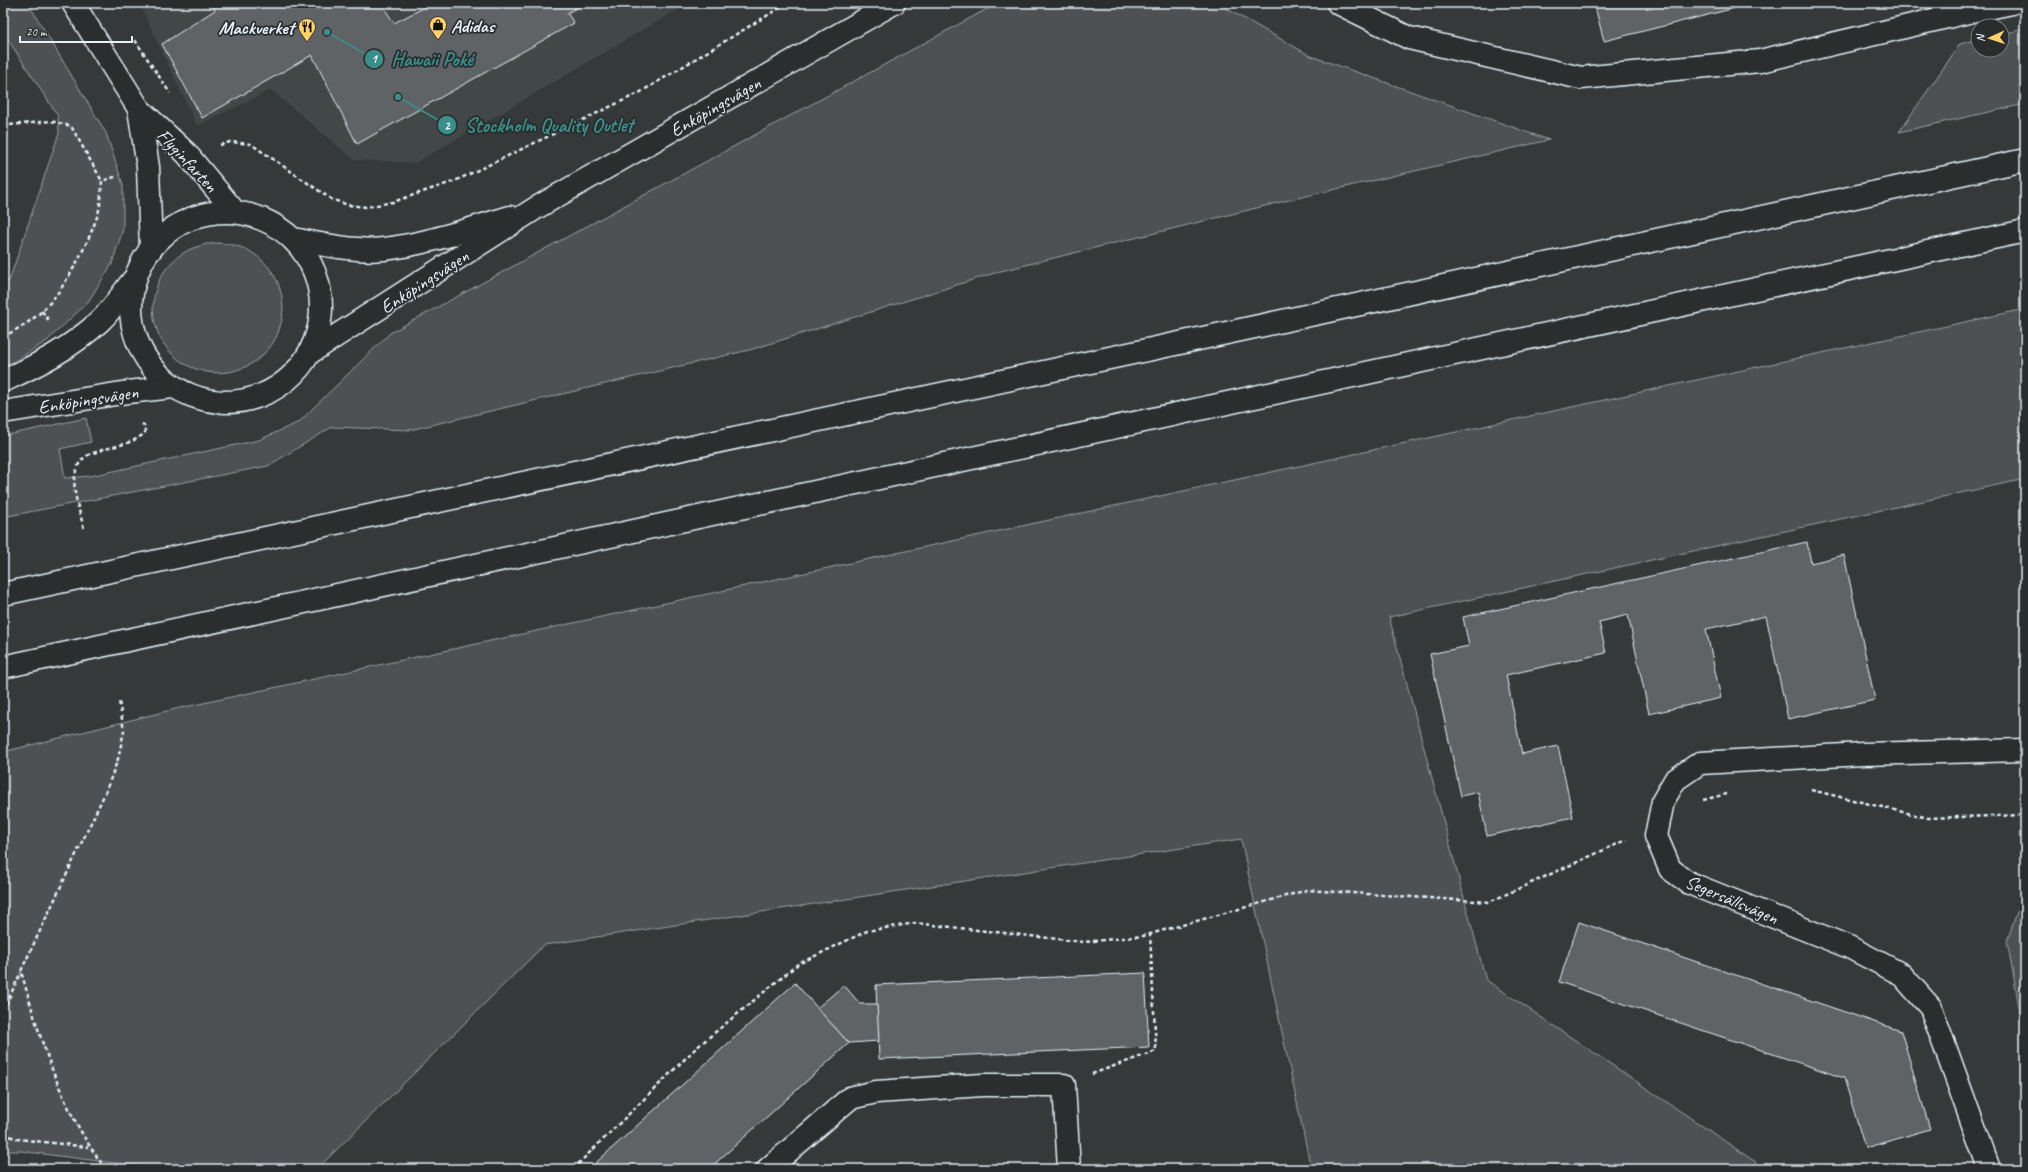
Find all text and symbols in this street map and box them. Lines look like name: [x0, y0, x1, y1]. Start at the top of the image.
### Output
place label: Adidas: [451, 14, 496, 38]
shop icon: Adidas: [428, 15, 448, 40]
place label: Mackverket: [218, 16, 297, 40]
restaurant icon: Mackverket: [297, 17, 317, 42]
scale bar: [20, 18, 132, 44]
north arrow: [1970, 18, 2010, 58]
text: 20 m: [26, 24, 48, 40]
text: N: [1973, 33, 1987, 42]
callout: Hawaii Poké: [364, 43, 481, 75]
text: Hawaii Poké: [391, 47, 476, 72]
text: 1: [371, 51, 378, 67]
street label: Enköpingsvägen: [666, 71, 766, 142]
callout: Stockholm Quality Outlet: [437, 109, 641, 141]
text: Stockholm Quality Outlet: [465, 113, 636, 138]
text: 2: [444, 118, 451, 134]
street label: Flyginfarten: [152, 124, 223, 198]
street label: Enköpingsvägen: [376, 244, 474, 319]
street label: Enköpingsvägen: [36, 380, 140, 420]
street label: Segersällsvägen: [1682, 870, 1782, 930]

